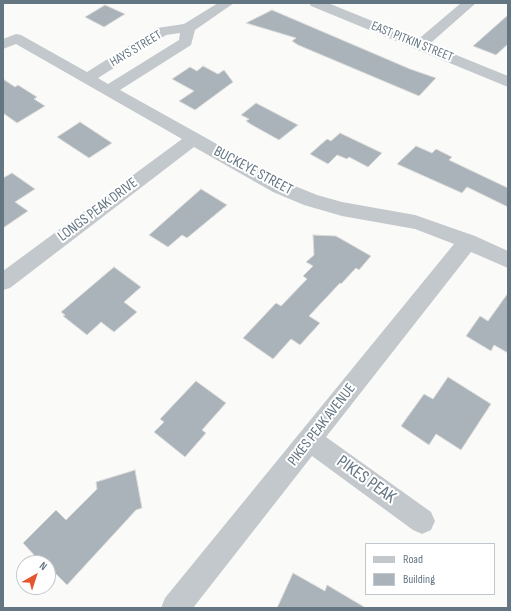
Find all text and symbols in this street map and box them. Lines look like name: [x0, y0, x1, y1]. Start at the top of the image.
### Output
street label: EAST PITKIN STREET: [369, 18, 455, 66]
street label: HAYS STREET: [107, 28, 165, 70]
street label: BUCKEYE STREET: [210, 143, 296, 199]
street label: LONGS PEAK DRIVE: [55, 174, 141, 246]
street label: PIKES PEAK AVENUE: [284, 380, 360, 470]
street label: PIKES PEAK: [332, 451, 400, 509]
legend: [365, 543, 495, 595]
text: Road: [403, 552, 423, 567]
north arrow: [16, 555, 56, 595]
text: N: [37, 559, 50, 573]
text: Building: [403, 572, 435, 587]

